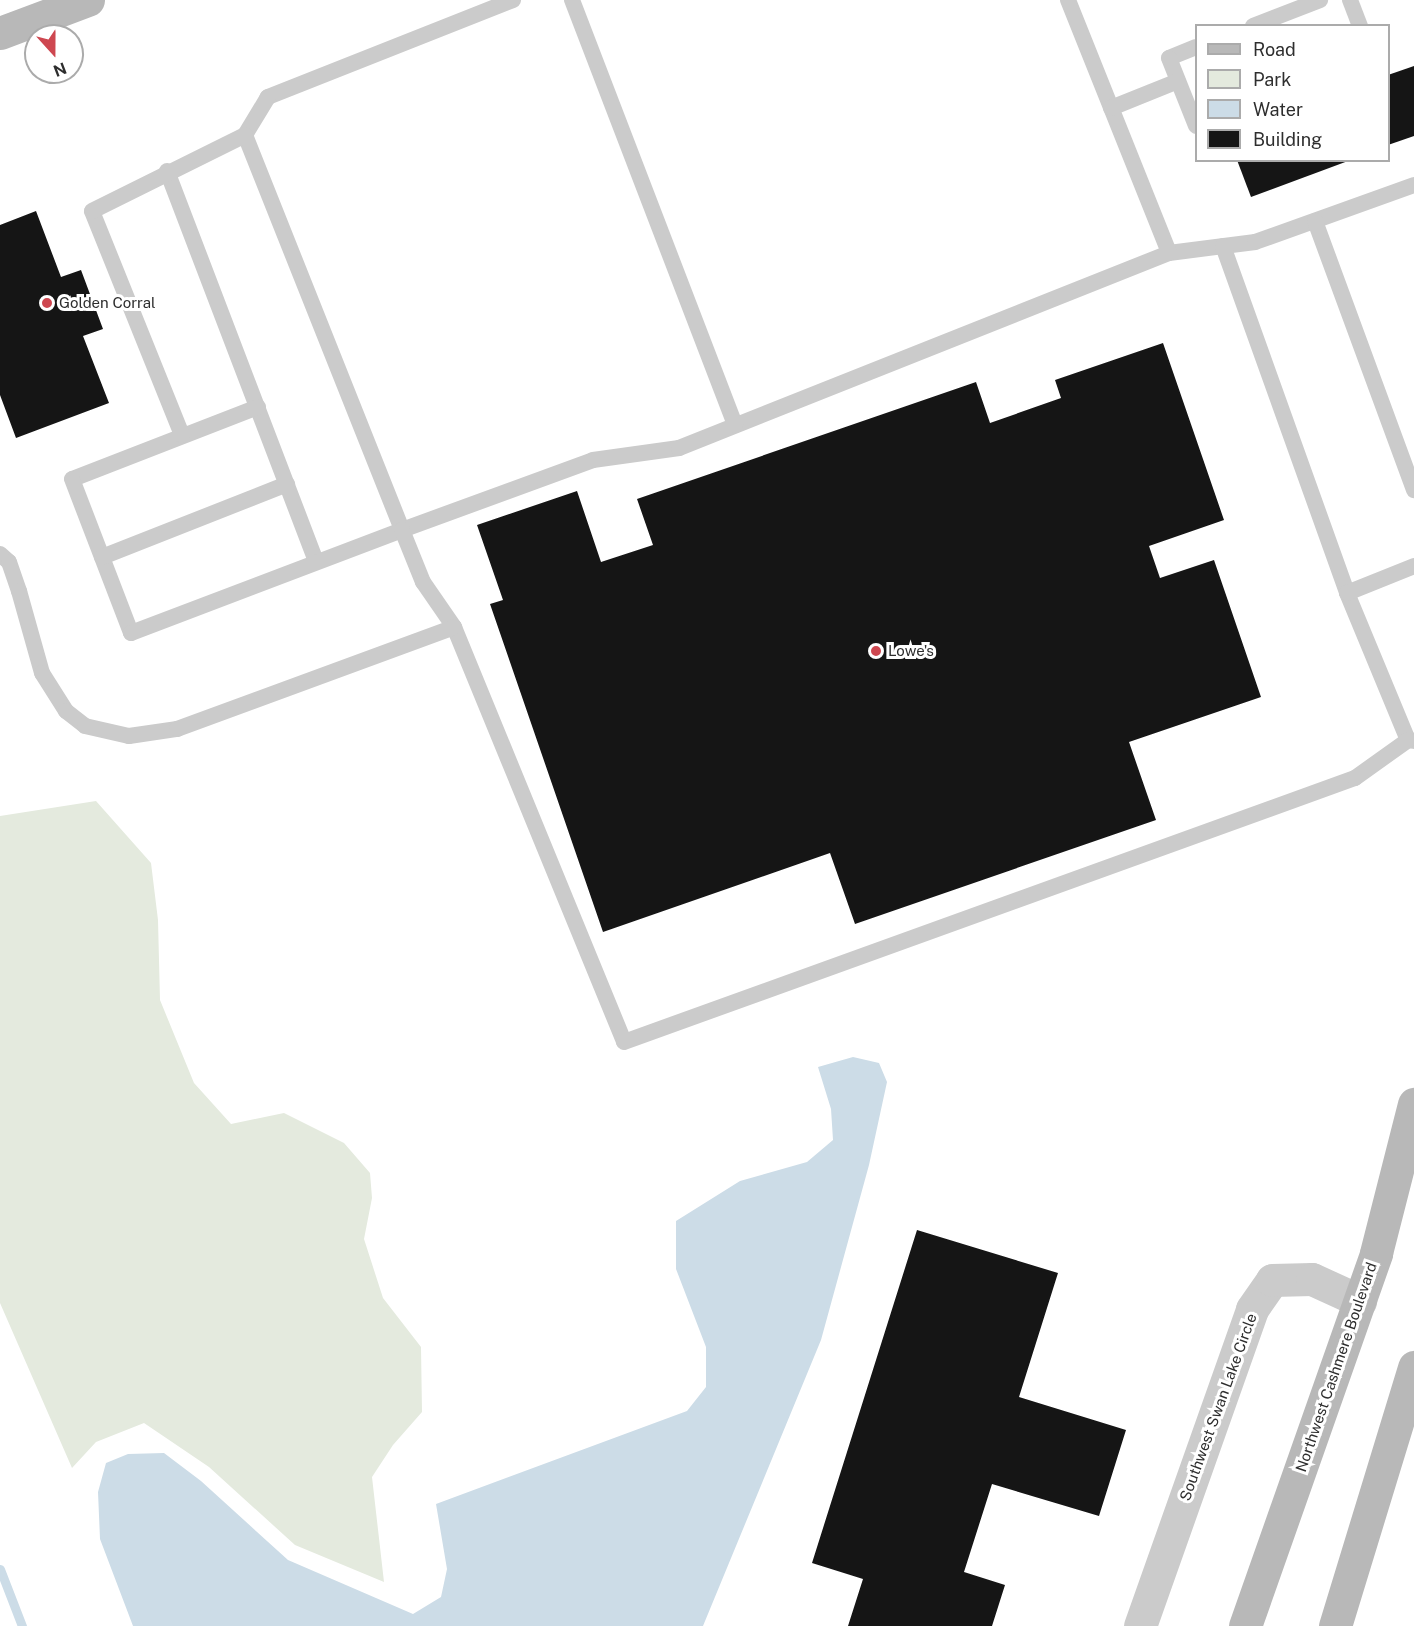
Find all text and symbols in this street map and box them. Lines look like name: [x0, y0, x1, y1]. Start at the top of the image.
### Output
north arrow: [24, 24, 84, 84]
legend: [1195, 24, 1390, 162]
text: Road: [1253, 39, 1296, 60]
text: N: [51, 58, 69, 81]
text: Park: [1253, 69, 1291, 90]
text: Water: [1253, 99, 1303, 120]
text: Building: [1253, 129, 1322, 150]
place label: Golden Corral: [59, 294, 155, 312]
marker: Golden Corral: [40, 296, 54, 310]
place label: Lowe's: [888, 642, 934, 660]
marker: Lowe's: [869, 644, 883, 658]
street label: Northwest Cashmere Boulevard: [1292, 1260, 1380, 1474]
street label: Southwest Swan Lake Circle: [1176, 1311, 1260, 1503]

